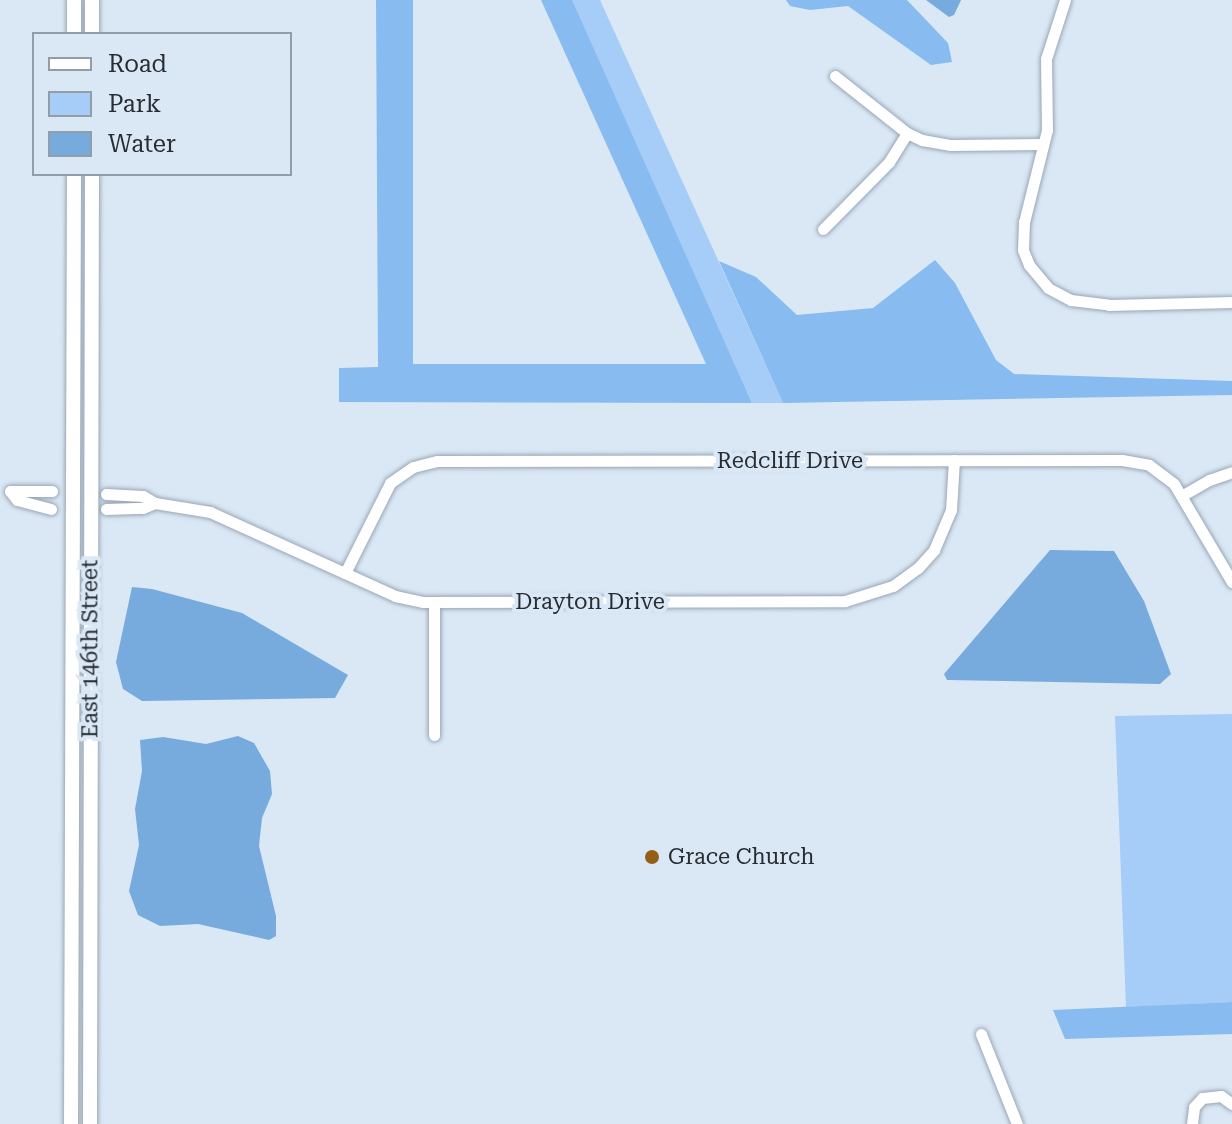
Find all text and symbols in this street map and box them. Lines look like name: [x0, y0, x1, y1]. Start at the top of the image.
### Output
legend: [32, 32, 292, 176]
text: Road: [108, 50, 167, 78]
text: Park: [108, 90, 161, 118]
text: Water: [108, 130, 176, 158]
street label: Redcliff Drive: [717, 448, 863, 474]
street label: East 146th Street: [77, 560, 103, 738]
street label: Drayton Drive: [515, 589, 665, 615]
place label: Grace Church: [668, 844, 815, 870]
marker: Grace Church: [643, 848, 661, 866]

